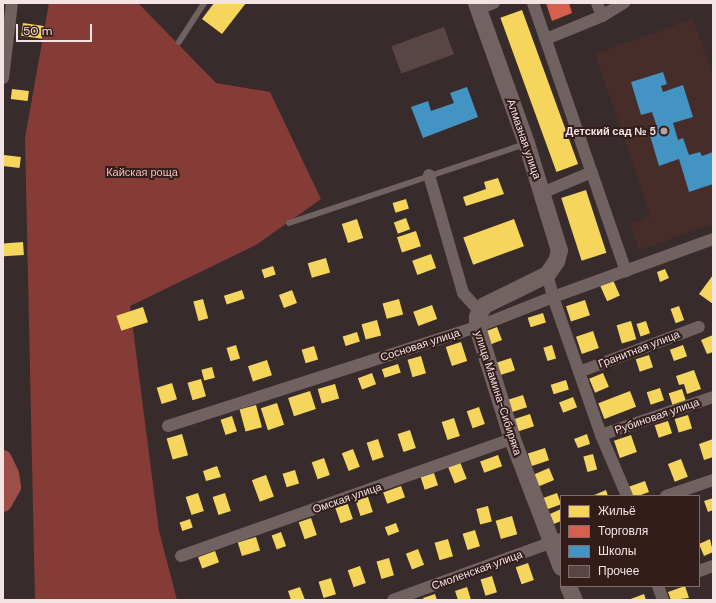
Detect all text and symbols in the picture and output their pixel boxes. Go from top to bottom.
scale bar [18,16,94,42]
text: 50 m [23,23,52,39]
street label: Алмазная улица [504,97,544,181]
place label: Детский сад № 5 [565,124,656,138]
marker: Детский сад № 5 [659,126,669,136]
park label: Кайская роща [106,165,178,179]
street label: Сосновая улица [379,326,461,364]
street label: Гранитная улица [596,327,682,371]
street label: улица Мамина-Сибиряка [472,329,524,457]
street label: Рубиновая улица [613,395,701,437]
street label: Омская улица [311,480,383,516]
legend [560,495,700,587]
text: Жильё [598,503,636,519]
text: Торговля [598,523,648,539]
text: Школы [598,543,636,559]
street label: Смоленская улица [430,547,524,593]
text: Прочее [598,563,639,579]

